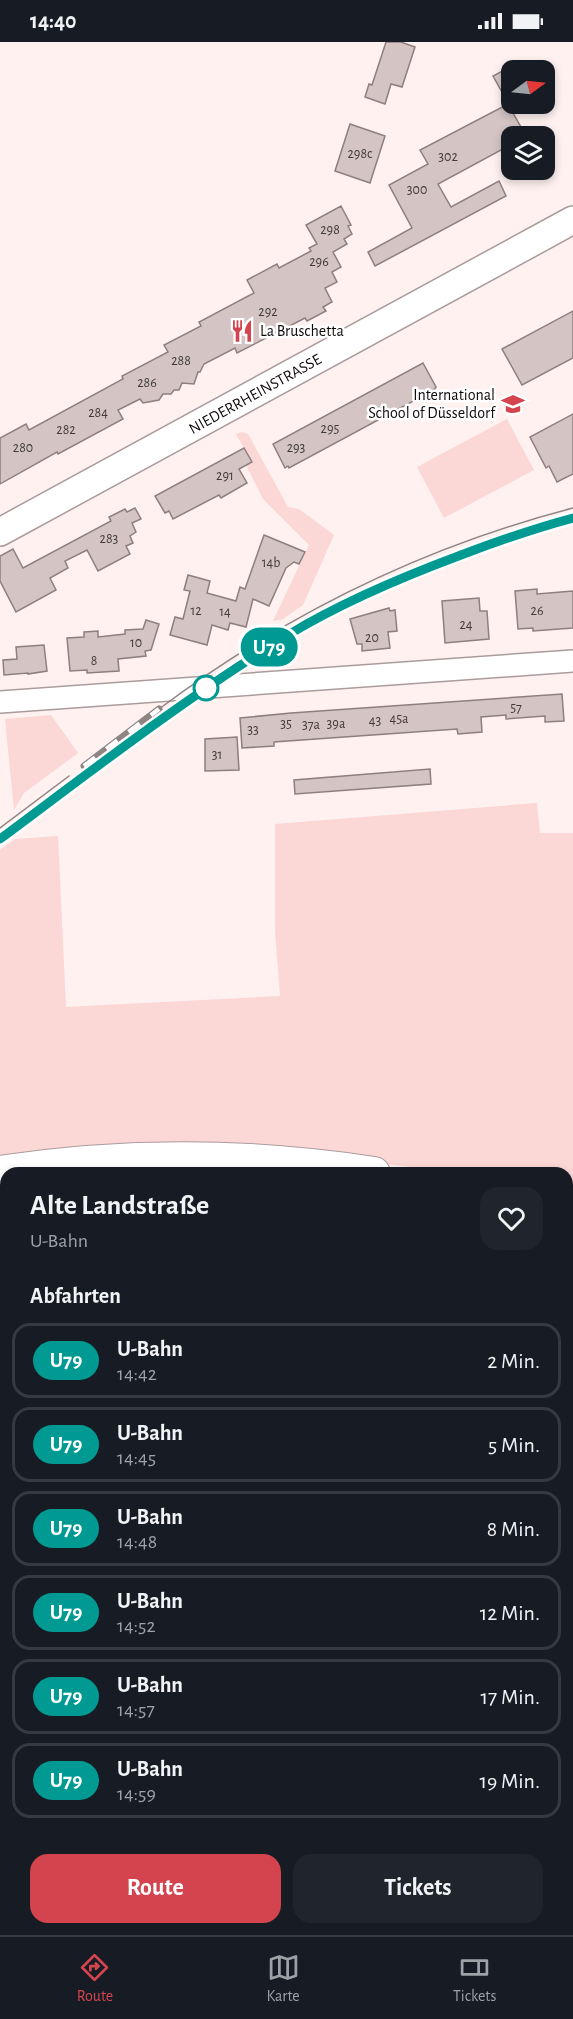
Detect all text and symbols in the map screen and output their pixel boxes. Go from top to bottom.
text: 14:40 [30,10,77,32]
north arrow [501,60,555,114]
map controls [501,60,555,180]
button: layers [501,126,555,180]
house number: 298c [348,147,373,161]
house number: 302 [438,150,458,164]
house number: 300 [407,183,427,197]
house number: 298 [320,223,340,237]
house number: 296 [309,255,329,269]
house number: 292 [258,305,278,319]
restaurant icon: La Bruschetta [229,318,255,344]
place label: La Bruschetta [260,323,344,339]
street label: NIEDERRHEINSTRASSE [186,351,324,437]
house number: 288 [171,354,191,368]
house number: 286 [137,376,157,390]
place label: International School of Düsseldorf [368,387,496,421]
school or university icon: International School of Düsseldorf [500,391,526,417]
house number: 284 [88,406,108,420]
house number: 295 [321,422,340,436]
house number: 282 [56,423,76,437]
house number: 280 [13,441,33,455]
house number: 293 [287,441,306,455]
house number: 291 [216,469,234,483]
house number: 283 [100,532,119,546]
house number: 14b [262,556,280,570]
house number: 12 [190,604,202,618]
house number: 26 [531,604,543,618]
house number: 14 [219,605,231,619]
house number: 24 [459,618,473,632]
line badge: U79 [234,628,304,666]
house number: 20 [365,631,379,645]
house number: 10 [130,636,142,650]
text: U79 [253,637,285,658]
house number: 8 [91,654,97,668]
unlabelled marker [193,675,219,701]
house number: 57 [510,701,522,715]
house number: 45a [389,712,409,726]
house number: 43 [369,714,381,728]
house number: 35 [280,717,292,731]
house number: 39a [327,717,346,731]
house number: 37a [302,718,321,732]
house number: 33 [247,723,259,737]
house number: 31 [212,748,222,762]
button: heart [480,1187,543,1250]
text: Alte Landstraße [30,1192,209,1220]
text: U-Bahn [30,1231,88,1251]
text: Abfahrten [30,1285,121,1307]
text: U-Bahn [117,1338,183,1360]
text: U79 [50,1350,82,1371]
text: 2 Min. [487,1350,540,1372]
text: 14:42 [117,1364,157,1384]
text: U-Bahn [117,1422,183,1444]
text: U79 [50,1434,82,1455]
text: 5 Min. [488,1434,540,1456]
text: 14:45 [117,1448,156,1468]
text: U-Bahn [117,1506,183,1528]
text: U79 [50,1518,82,1539]
text: 8 Min. [487,1518,540,1540]
text: 14:48 [117,1532,157,1552]
text: U-Bahn [117,1590,183,1612]
text: U79 [50,1602,82,1623]
text: 12 Min. [480,1602,540,1624]
text: 14:52 [117,1616,156,1636]
text: U-Bahn [117,1674,183,1696]
text: U79 [50,1686,82,1707]
text: 17 Min. [481,1686,540,1708]
text: 14:57 [117,1700,155,1720]
text: U-Bahn [117,1758,183,1780]
text: U79 [50,1770,82,1791]
text: 19 Min. [479,1770,540,1792]
text: 14:59 [117,1784,156,1804]
button: Route [30,1854,281,1923]
button: Tickets [293,1854,543,1923]
tab: Route [77,1951,113,2006]
tab: Karte [267,1951,300,2006]
tab: Tickets [453,1951,496,2006]

